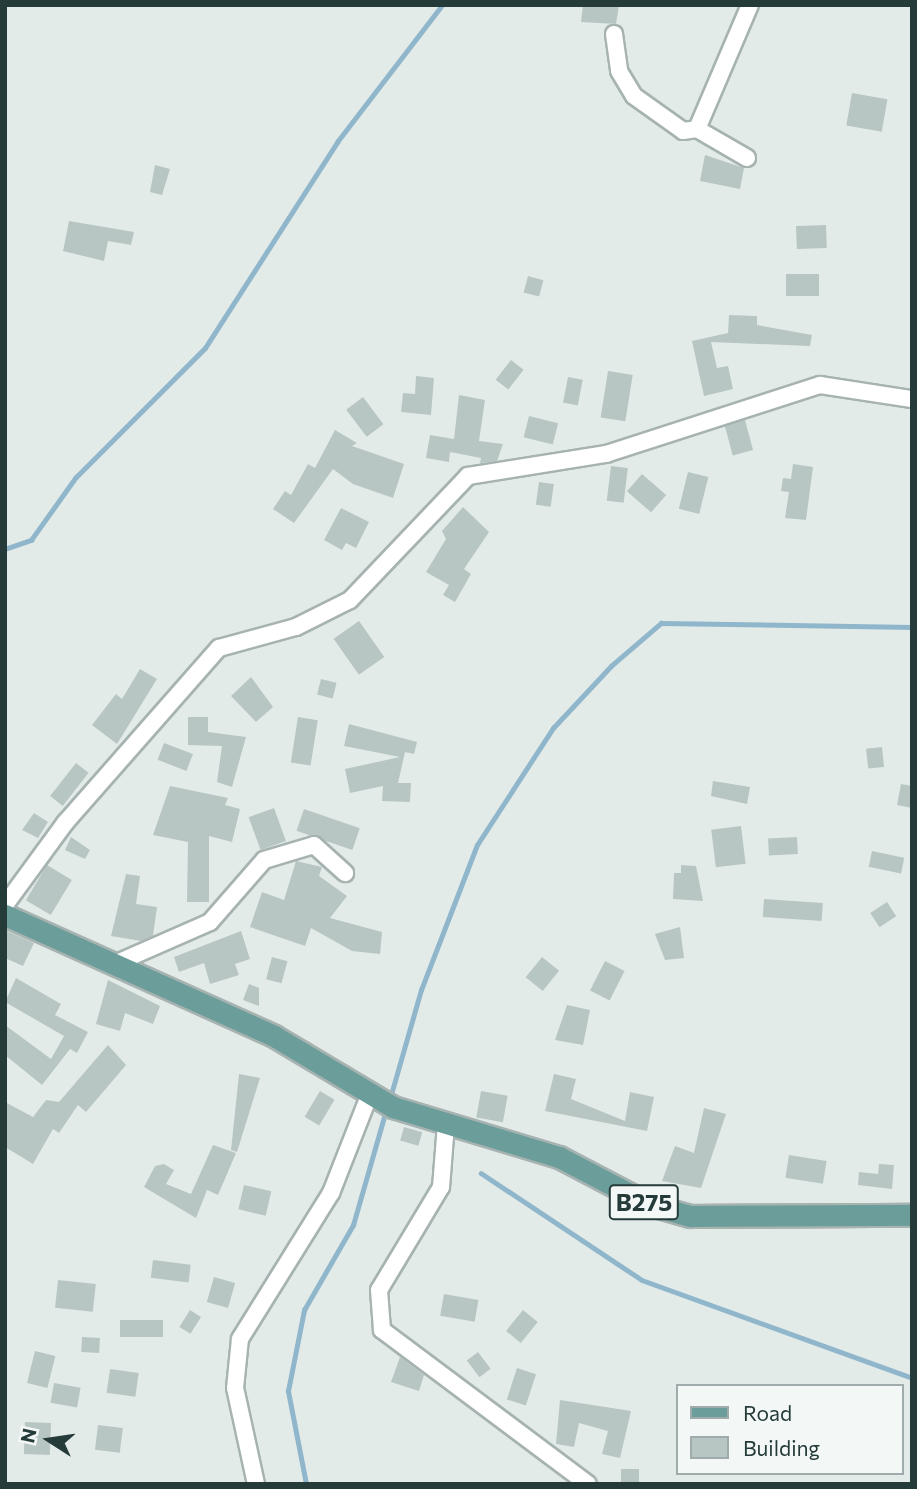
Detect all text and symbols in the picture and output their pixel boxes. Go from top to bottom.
road number: B275 [607,1182,681,1222]
legend [676,1384,903,1475]
text: Road [743,1400,792,1425]
north arrow [14,1405,84,1475]
text: N [15,1426,41,1445]
text: Building [743,1435,820,1460]

